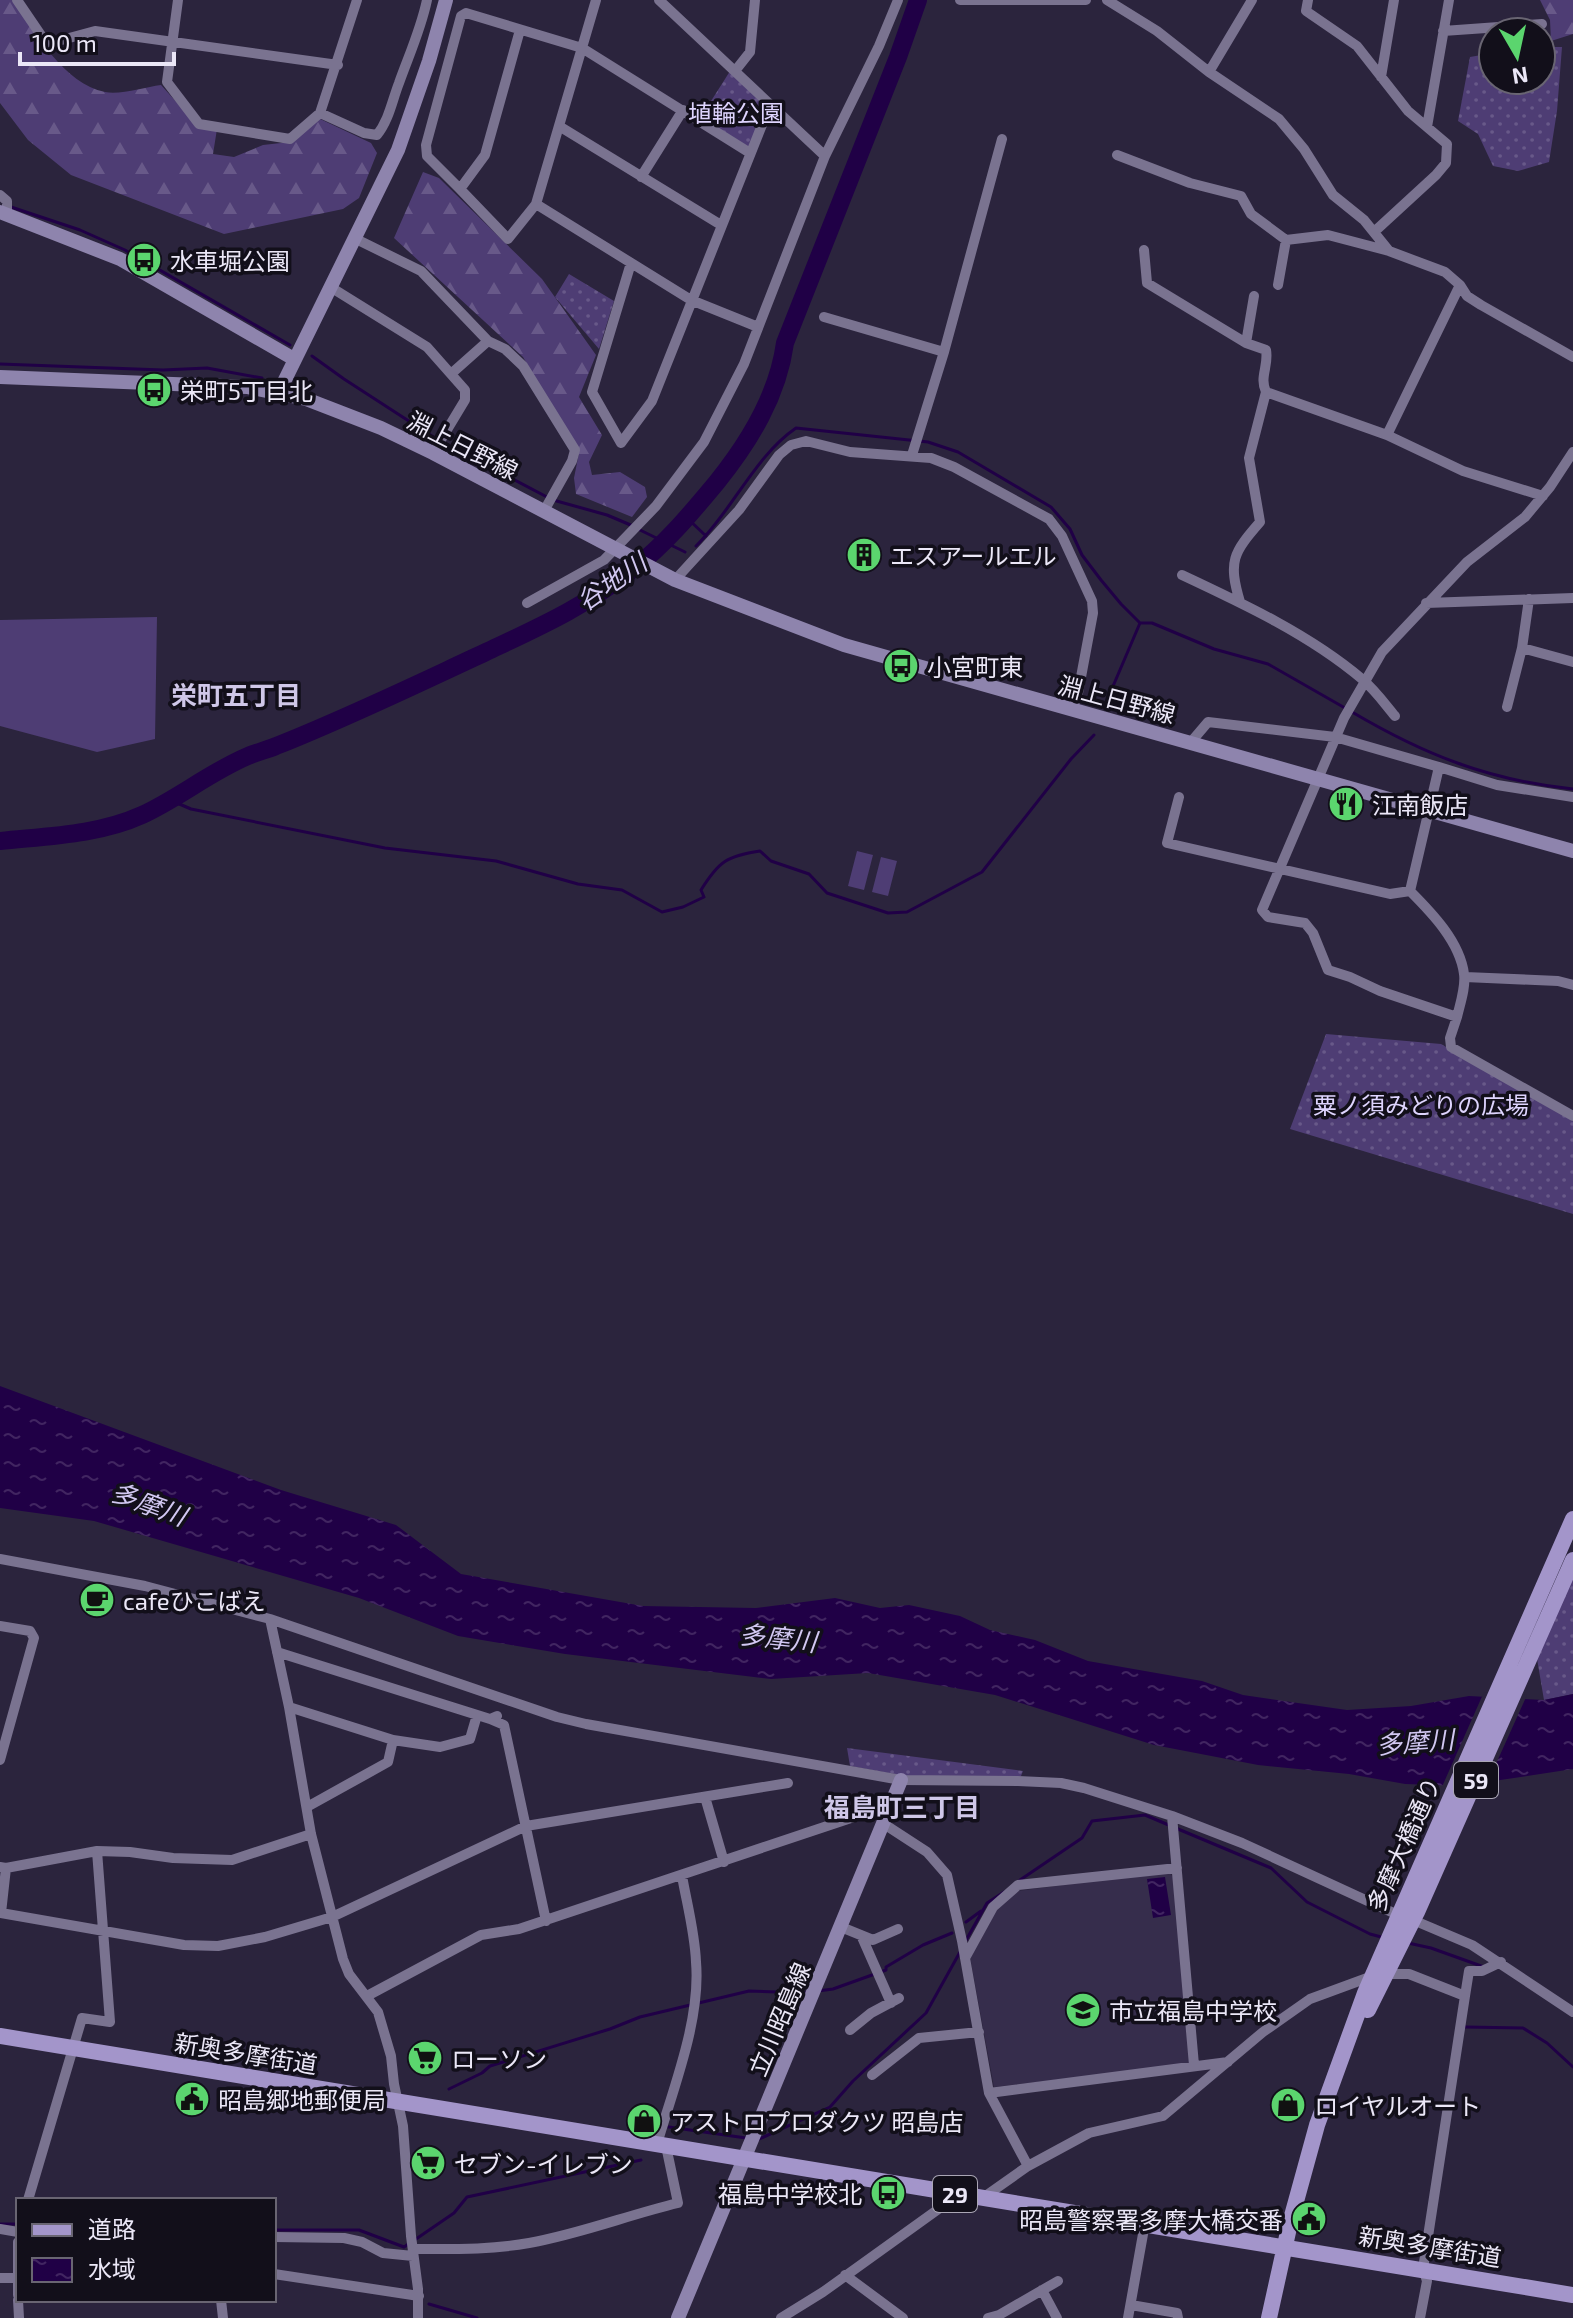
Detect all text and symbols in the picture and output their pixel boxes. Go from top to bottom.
scale bar [20,16,174,66]
north arrow [1477,16,1557,96]
text: 100 m [32,28,97,57]
text: N [1510,63,1530,91]
park label: 埴輪公園 [688,98,784,127]
bus stop icon: 水車堀公園 [125,241,163,279]
place label: 水車堀公園 [170,246,290,275]
bus stop icon: 栄町5丁目北 [135,371,173,409]
place label: 栄町5丁目北 [180,376,313,405]
street label: 淵上日野線 [403,405,523,485]
building icon: エスアールエル [845,536,883,574]
place label: エスアールエル [890,541,1057,570]
water label: 谷地川 [570,544,654,616]
bus stop icon: 小宮町東 [882,647,920,685]
place label: 小宮町東 [927,652,1023,681]
street label: 淵上日野線 [1055,669,1179,729]
district label: 栄町五丁目 [171,679,301,710]
restaurant icon: 江南飯店 [1327,785,1365,823]
place label: 江南飯店 [1372,790,1468,819]
park label: 粟ノ須みどりの広場 [1313,1090,1529,1119]
water label: 多摩川 [107,1475,194,1532]
cafe icon: cafeひこばえ [78,1581,116,1619]
place label: cafeひこばえ [123,1586,266,1615]
water label: 多摩川 [738,1618,821,1657]
water label: 多摩川 [1375,1723,1458,1759]
road number: 59 [1454,1762,1498,1798]
street label: 多摩大橋通り [1360,1772,1446,1916]
district label: 福島町三丁目 [824,1791,980,1822]
street label: 立川昭島線 [742,1958,816,2080]
school or university icon: 市立福島中学校 [1064,1991,1102,2029]
place label: 市立福島中学校 [1109,1996,1277,2025]
street label: 新奥多摩街道 [173,2027,319,2079]
supermarket icon: ローソン [406,2039,444,2077]
place label: ローソン [451,2044,547,2073]
public building icon: 昭島郷地郵便局 [173,2080,211,2118]
place label: 昭島郷地郵便局 [218,2085,386,2114]
shop icon: ロイヤルオート [1269,2086,1307,2124]
place label: ロイヤルオート [1314,2091,1481,2120]
shop icon: アストロプロダクツ 昭島店 [625,2102,663,2140]
place label: アストロプロダクツ 昭島店 [670,2107,963,2136]
supermarket icon: セブン-イレブン [409,2144,447,2182]
place label: セブン-イレブン [454,2149,633,2178]
bus stop icon: 福島中学校北 [869,2174,907,2212]
road number: 29 [933,2176,977,2212]
place label: 福島中学校北 [718,2179,862,2208]
legend [16,2198,276,2302]
public building icon: 昭島警察署多摩大橋交番 [1290,2200,1328,2238]
place label: 昭島警察署多摩大橋交番 [1019,2205,1283,2234]
text: 道路 [88,2214,136,2243]
street label: 新奥多摩街道 [1357,2220,1503,2272]
text: 水域 [88,2254,136,2283]

